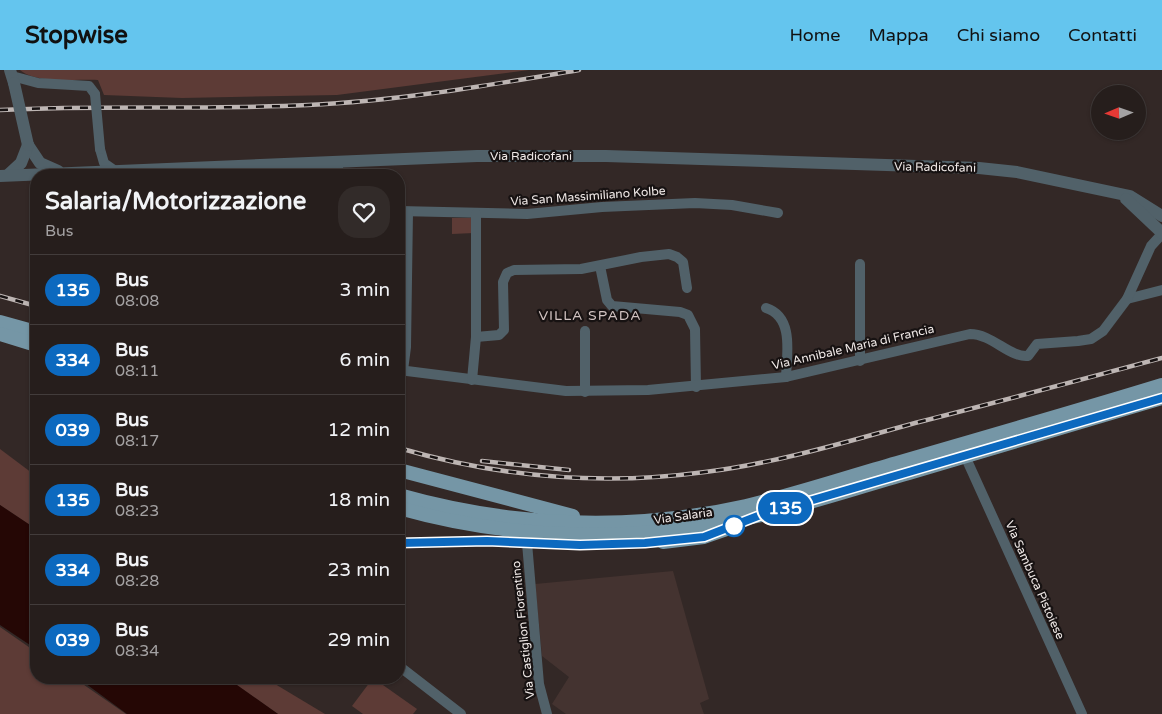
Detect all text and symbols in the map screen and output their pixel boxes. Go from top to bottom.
text: Stopwise [25,21,128,50]
text: Home [789,24,840,46]
text: Mappa [868,24,929,46]
text: Chi siamo [957,24,1040,46]
text: Contatti [1068,24,1137,46]
north arrow [1091,85,1146,140]
map controls [1091,85,1146,140]
street label: Via Radicofani [490,149,572,163]
street label: Via Radicofani [894,159,976,175]
street label: Via San Massimiliano Kolbe [510,184,666,208]
button: heart [338,186,390,238]
text: Salaria/Motorizzazione [45,187,306,216]
text: Bus [45,221,73,241]
text: Bus [115,269,149,291]
text: 135 [56,279,89,301]
text: 3 min [339,279,390,301]
text: 08:08 [115,291,159,311]
district label: VILLA SPADA [538,307,642,324]
street label: Via Annibale Maria di Francia [771,322,935,372]
text: Bus [115,339,149,361]
text: 334 [56,349,89,371]
text: 6 min [339,349,390,371]
text: 08:11 [115,361,159,381]
text: Bus [115,409,149,431]
text: 039 [56,419,89,441]
text: 12 min [327,419,390,441]
text: 08:17 [115,431,159,451]
text: Bus [115,479,149,501]
text: 135 [56,489,89,511]
text: 18 min [327,489,390,511]
line badge: 135 [756,492,814,524]
text: 135 [768,497,802,519]
text: 08:23 [115,501,159,521]
street label: Via Salaria [653,505,713,527]
unlabelled marker [723,515,745,537]
street label: Via Sambuca Pistoiese [1003,519,1068,642]
text: Bus [115,549,149,571]
text: 334 [56,559,89,581]
text: 23 min [327,559,390,581]
street label: Via Castiglion Fiorentino [509,560,537,700]
text: 08:28 [115,571,159,591]
text: Bus [115,619,149,641]
text: 039 [56,629,89,651]
text: 29 min [327,629,390,651]
text: 08:34 [115,641,159,661]

